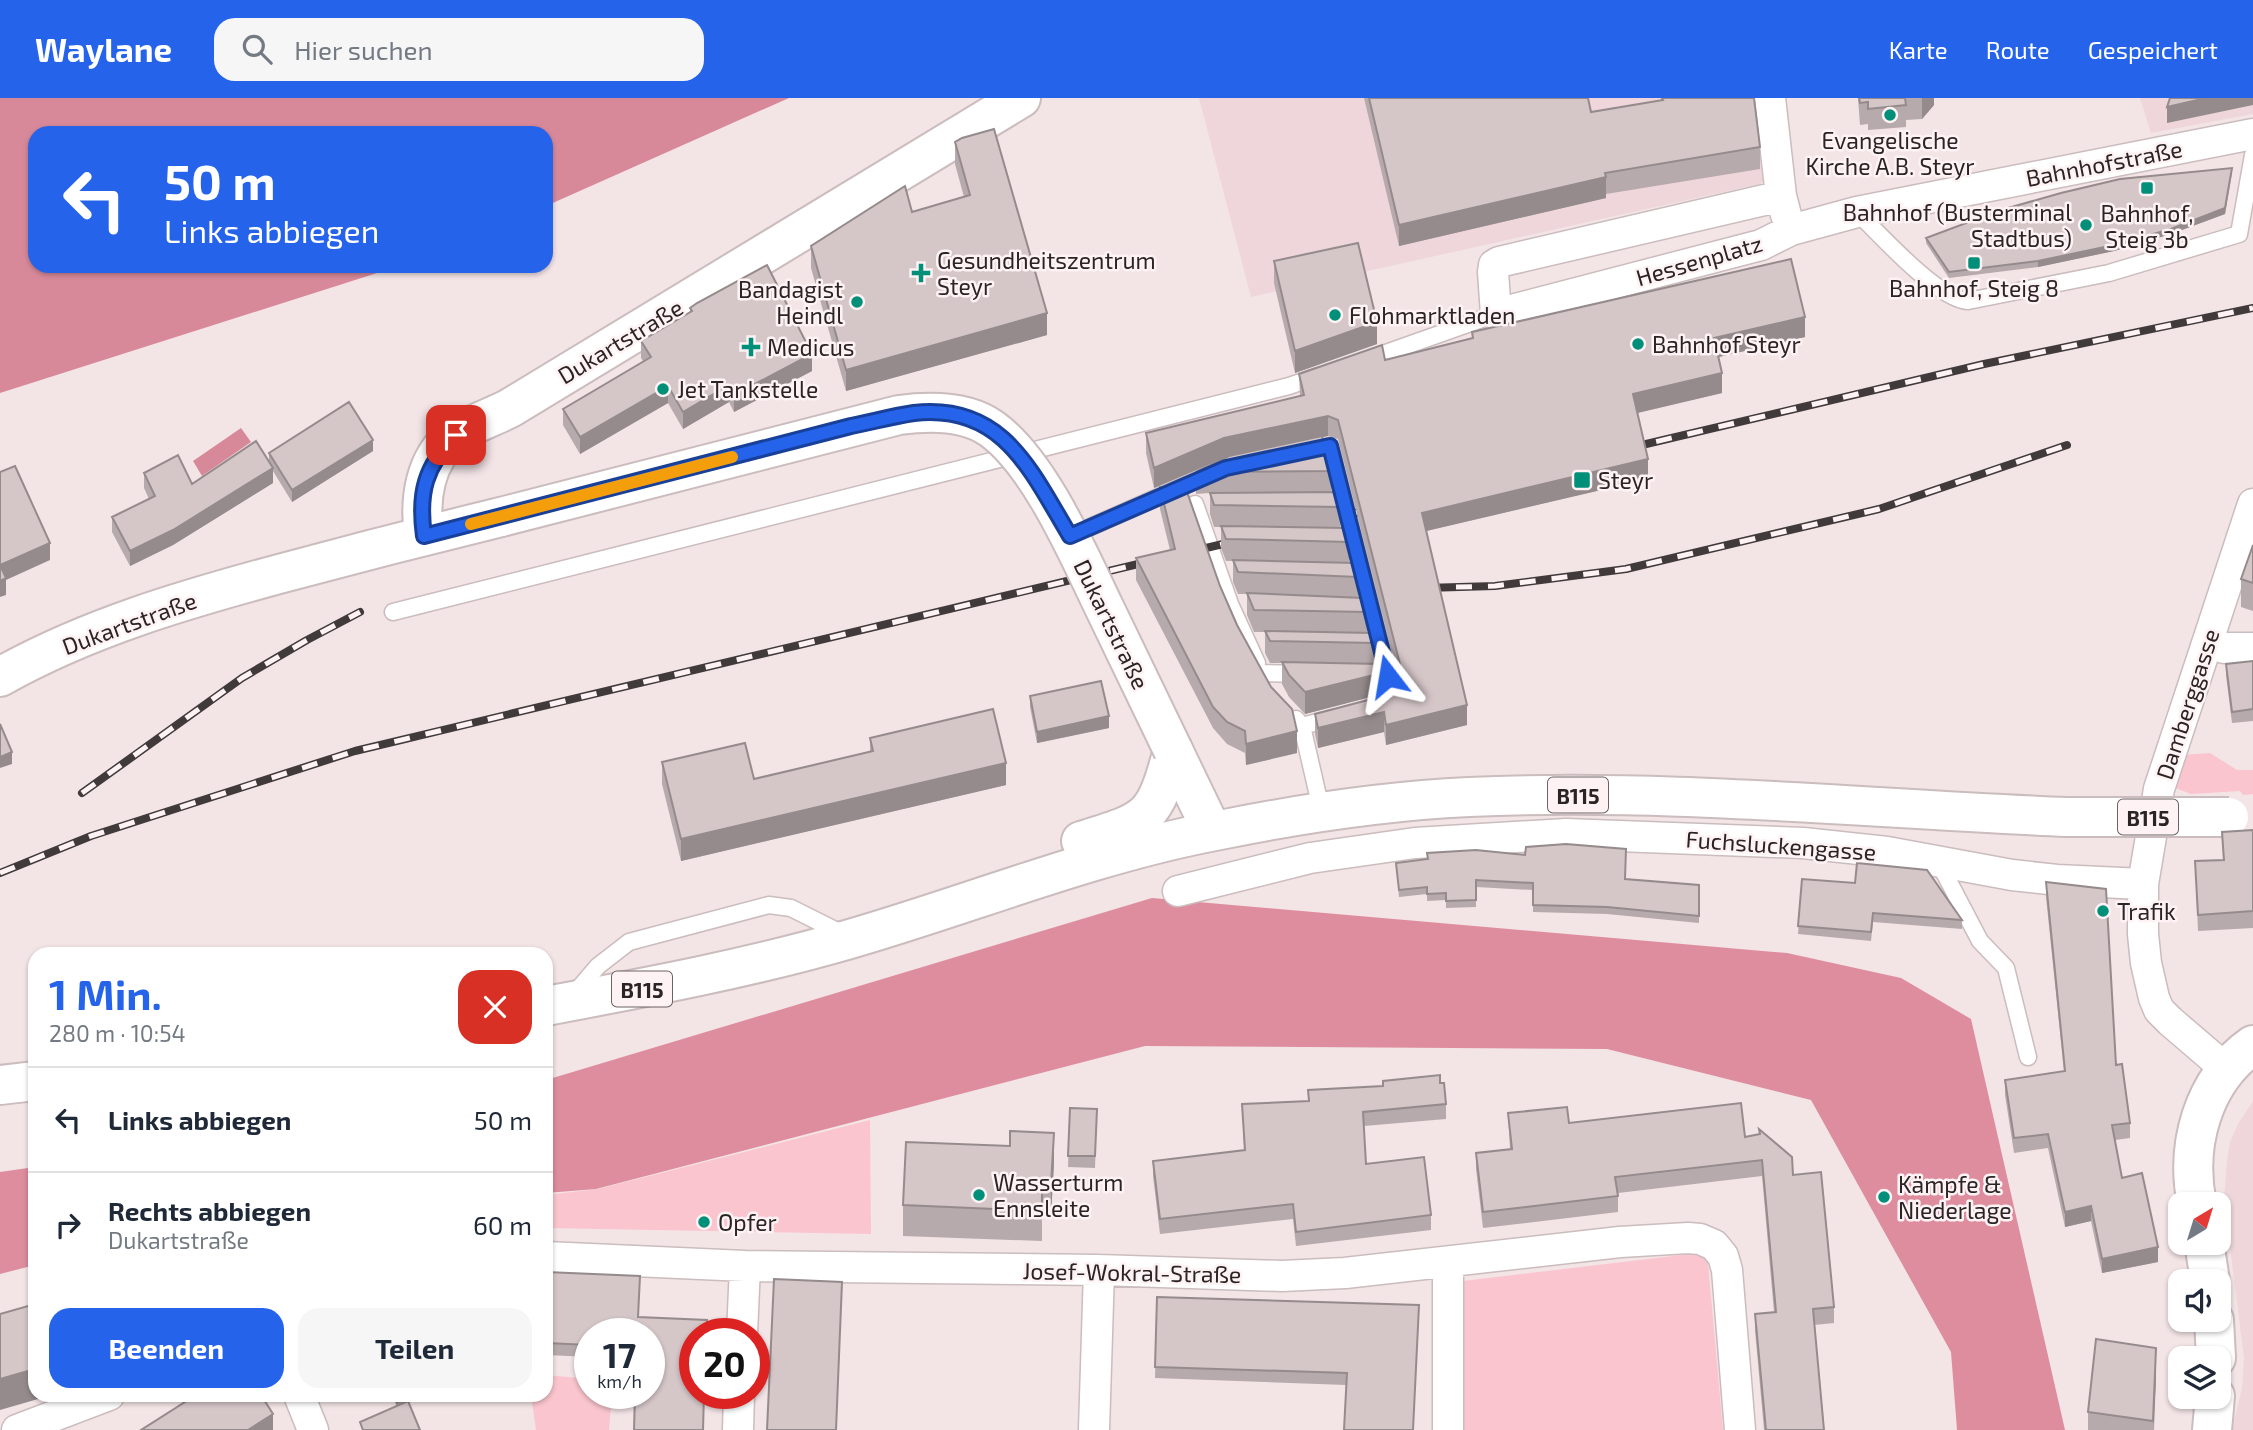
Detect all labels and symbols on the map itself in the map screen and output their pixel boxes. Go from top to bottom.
marker: Evangelische Kirche A.B. Steyr [1882,107,1898,123]
place label: Evangelische Kirche A.B. Steyr [1805,126,1975,180]
street label: Bahnhofstraße [2023,134,2185,192]
marker: Bahnhof, Steig 3b [2139,180,2155,196]
place label: Bahnhof (Busterminal Stadtbus) [1843,198,2072,252]
place label: Bahnhof, Steig 3b [2100,199,2194,253]
marker: Bahnhof (Busterminal Stadtbus) [2078,217,2094,233]
street label: Hessenplatz [1633,229,1765,291]
place label: Gesundheitszentrum Steyr [937,246,1156,300]
marker: Bahnhof, Steig 8 [1966,255,1982,271]
marker: Gesundheitszentrum Steyr [911,263,931,283]
place label: Bahnhof, Steig 8 [1889,274,2059,302]
place label: Bandagist Heindl [738,275,843,329]
street label: Dukartstraße [552,293,688,389]
marker: Bandagist Heindl [849,294,865,310]
place label: Flohmarktladen [1349,301,1515,329]
marker: Flohmarktladen [1327,307,1343,323]
place label: Bahnhof Steyr [1652,330,1801,358]
place label: Medicus [767,333,854,361]
marker: Bahnhof Steyr [1630,336,1646,352]
marker: Medicus [741,337,761,357]
place label: Jet Tankstelle [677,375,818,403]
marker: Jet Tankstelle [655,381,671,397]
pin [426,405,486,465]
place label: Steyr [1598,466,1653,494]
marker: Steyr [1572,470,1592,490]
street label: Dukartstraße [1069,555,1155,693]
street label: Dukartstraße [58,586,200,660]
street label: Damberggasse [2150,625,2224,783]
position arrow [1351,639,1425,713]
road number: B115 [1548,778,1608,812]
road number: B115 [2118,800,2178,834]
street label: Fuchsluckengasse [1685,824,1877,866]
place label: Trafik [2117,897,2176,925]
marker: Trafik [2095,903,2111,919]
road number: B115 [612,972,672,1006]
place label: Wasserturm Ennsleite [993,1168,1123,1222]
place label: Kämpfe & Niederlage [1898,1170,2012,1224]
marker: Wasserturm Ennsleite [971,1187,987,1203]
marker: Kämpfe & Niederlage [1876,1189,1892,1205]
north arrow [2168,1192,2231,1255]
place label: Opfer [718,1208,777,1236]
marker: Opfer [696,1214,712,1230]
street label: Josef-Wokral-Straße [1022,1256,1242,1288]
speed limit sign: 20 [679,1318,770,1409]

